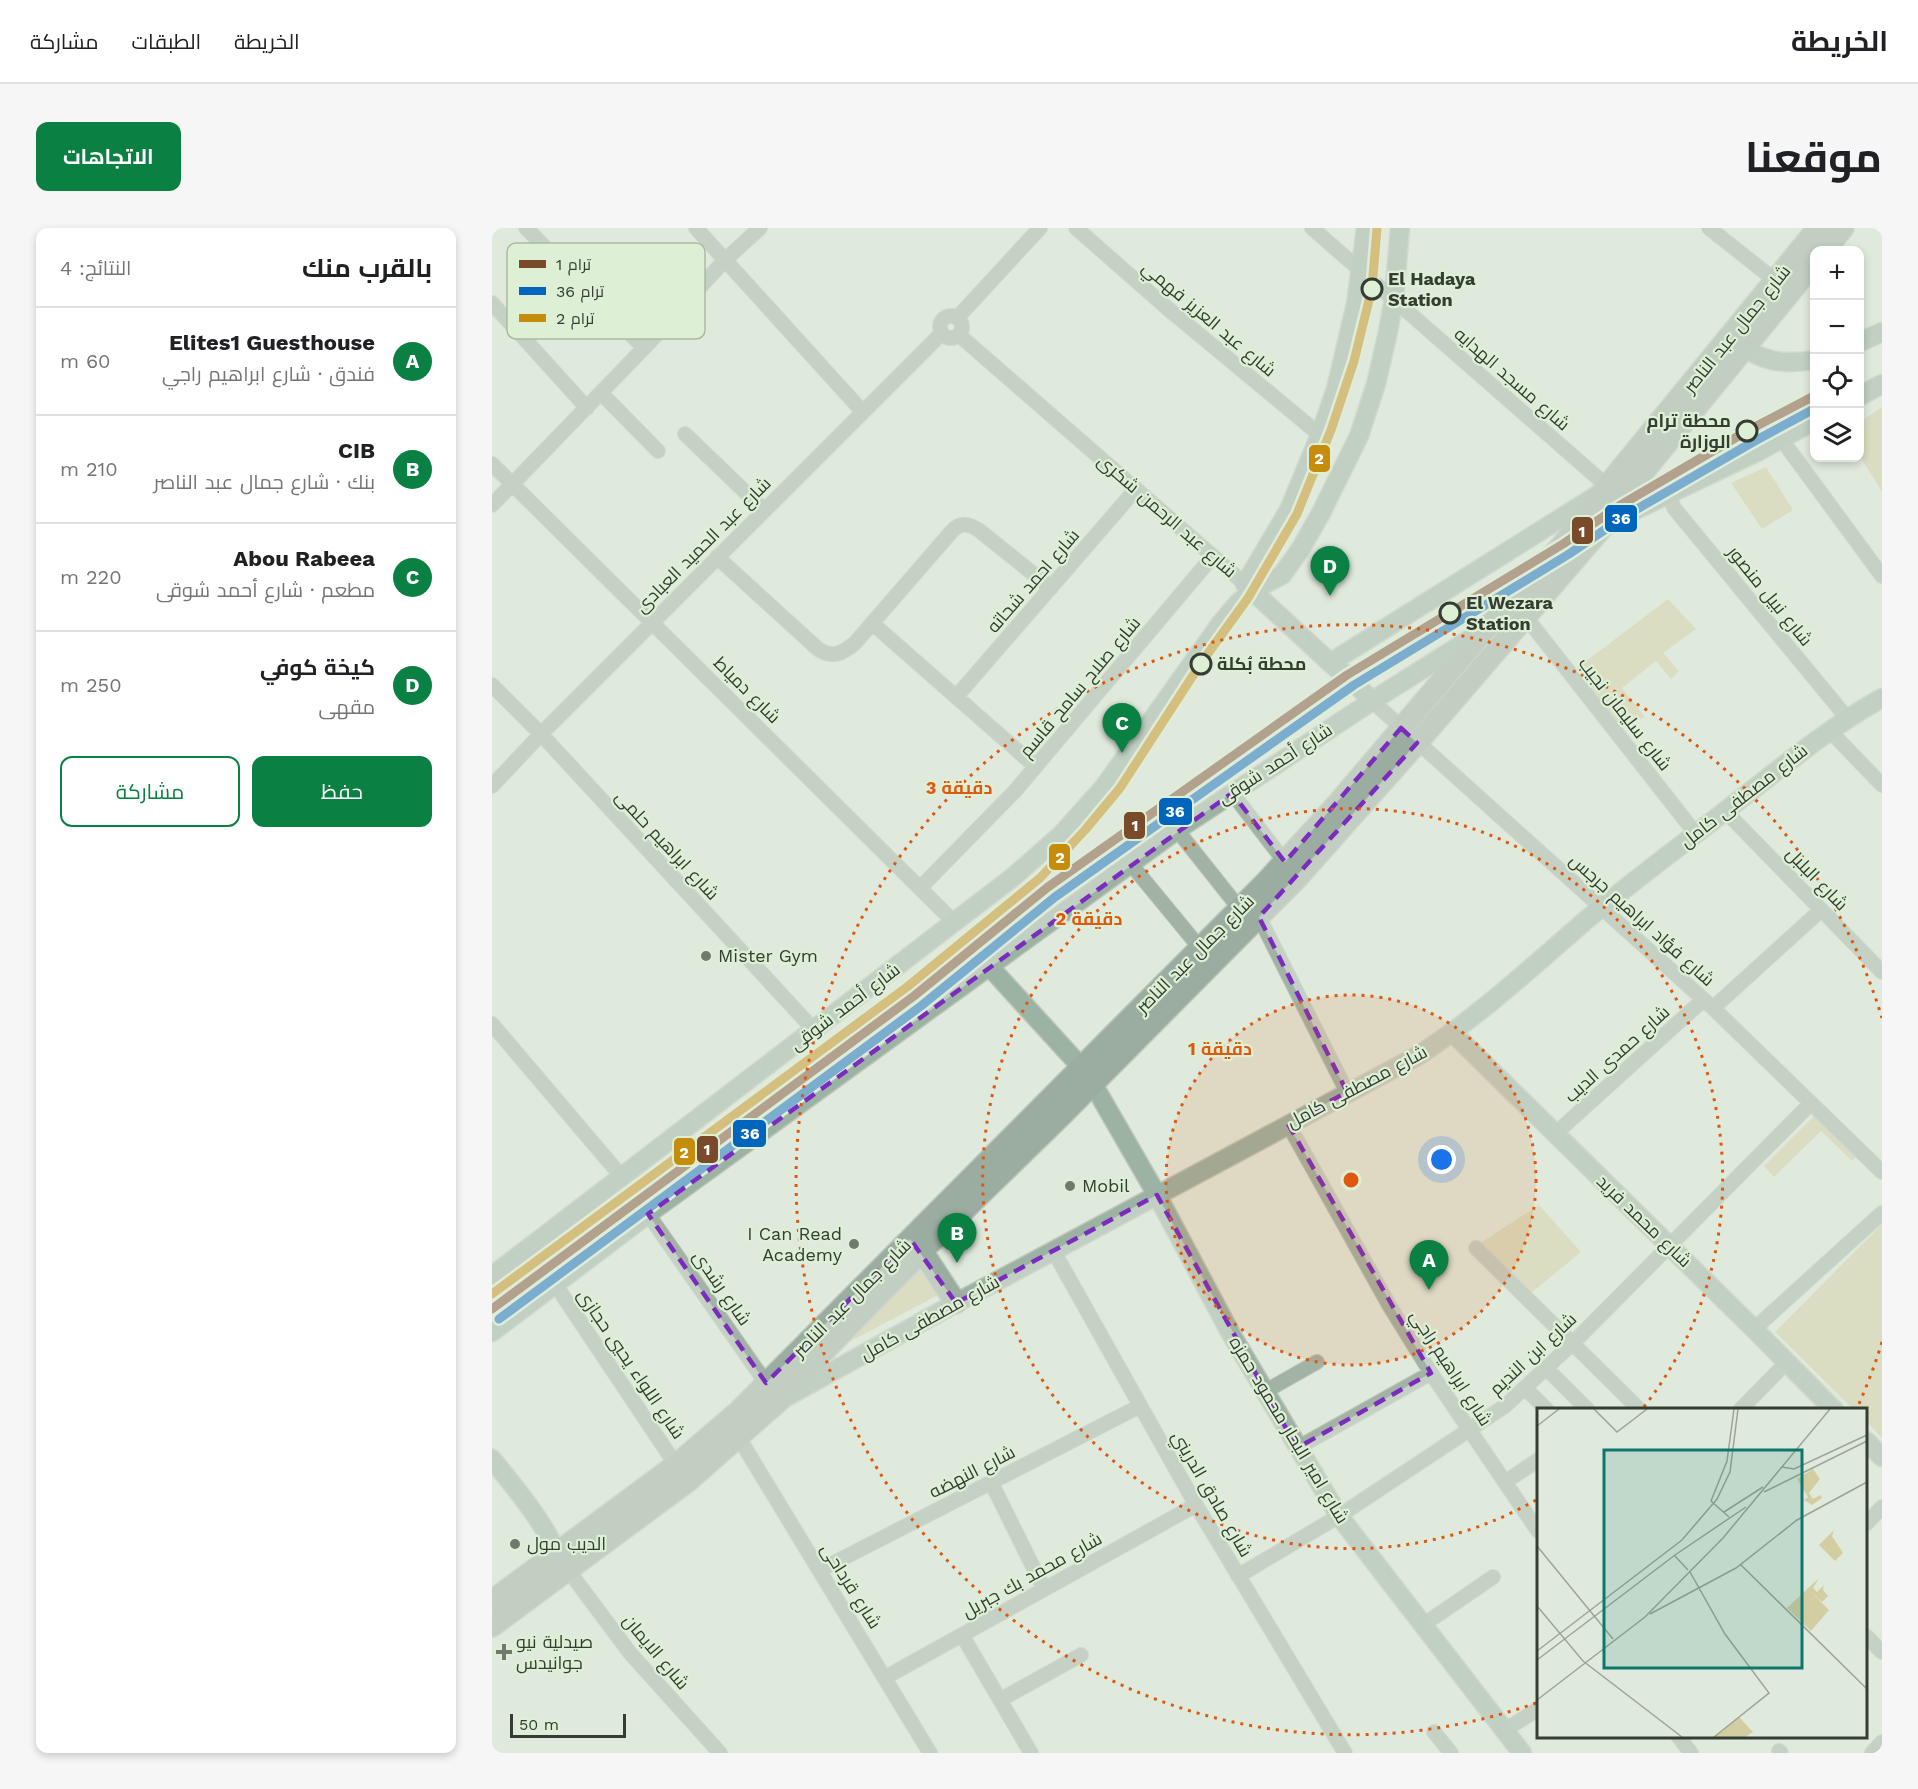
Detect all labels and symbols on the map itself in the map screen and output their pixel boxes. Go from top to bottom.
legend [507,243,705,339]
text: ترام 1 [556,255,592,276]
street label: شارع عبد العزيز فهمي [1136,257,1280,384]
street label: شارع جمال عبد الناصر [1678,261,1796,399]
place label: El Hadaya Station [1388,268,1476,310]
marker: El Hadaya Station [1361,278,1383,300]
text: ترام 36 [556,282,605,303]
text: ترام 2 [556,309,595,330]
street label: شارع مسجد الهدايه [1449,323,1574,436]
place label: محطة ترام الوزارة [1646,410,1731,453]
marker: محطة ترام الوزارة [1736,420,1758,442]
line badge: 2 [1308,444,1331,473]
text: 2 [1314,449,1324,468]
street label: شارع عبد الرحمن شكرى [1092,450,1241,583]
street label: شارع عبد الحميد العبادى [630,472,776,618]
line badge: 36 [1604,504,1638,533]
text: 36 [1611,509,1631,528]
line badge: 1 [1571,516,1594,545]
text: 1 [1579,522,1585,541]
street label: شارع احمد شحاته [982,525,1085,638]
street label: شارع نبيل منصور [1722,541,1817,651]
pin: D [1310,546,1350,596]
place label: El Wezara Station [1466,592,1554,634]
marker: El Wezara Station [1439,602,1461,624]
street label: شارع صلاح سامح قاسم [1015,612,1146,762]
street label: شارع دمياط [708,652,785,729]
marker: محطة بُكلة [1190,653,1212,675]
place label: محطة بُكلة [1217,653,1307,674]
street label: شارع سليمان نجيب [1573,653,1676,776]
pin: C [1102,704,1142,753]
street label: شارع أحمد شوقى [1214,719,1337,810]
street label: شارع مصطفى كامل [1676,739,1813,853]
text: 3 دقيقة [926,777,992,798]
street label: شارع ابراهيم حلمى [610,786,723,905]
line badge: 36 [1158,797,1193,826]
text: 36 [1165,802,1185,821]
line badge: 1 [1123,811,1146,840]
text: 1 [1132,816,1138,835]
line badge: 2 [1048,843,1071,871]
street label: شارع البلبل [1781,843,1853,916]
text: 2 [1055,848,1065,867]
street label: شارع فؤاد ابراهيم جرجس [1564,849,1719,992]
street label: شارع جمال عبد الناصر [1131,890,1259,1019]
text: 2 دقيقة [1056,908,1122,929]
place label: Mister Gym [718,945,818,966]
marker: Mister Gym [699,949,713,963]
street label: شارع أحمد شوقى [786,958,905,1056]
street label: شارع حمدى الديب [1560,1001,1675,1108]
text: 1 دقيقة [1188,1038,1252,1059]
street label: شارع مصطفى كامل [1283,1041,1431,1134]
line badge: 36 [732,1119,767,1148]
text: 36 [740,1124,760,1143]
line badge: 1 [696,1135,719,1164]
line badge: 2 [673,1137,696,1166]
text: 1 [704,1140,710,1159]
text: 2 [679,1143,689,1162]
your location [1427,1145,1456,1174]
centre of rings [1341,1170,1361,1190]
street label: شارع محمد فريد [1591,1170,1696,1273]
place label: Mobil [1082,1175,1130,1196]
marker: Mobil [1063,1179,1077,1193]
pin: B [938,1214,976,1263]
place label: I Can Read Academy [747,1223,843,1265]
street label: شارع جمال عبد الناصر [788,1234,916,1363]
marker: I Can Read Academy [847,1237,861,1251]
pin: A [1410,1240,1448,1290]
street label: شارع رشدى [687,1246,756,1330]
street label: شارع مصطفى كامل [857,1271,1004,1366]
street label: شارع اللواء يحيي حجازى [572,1285,689,1444]
street label: شارع ابراهيم راجي [1403,1306,1497,1432]
street label: شارع ابن النديم [1485,1308,1582,1401]
street label: شارع امير البحار محمود حمزه [1224,1333,1354,1528]
inset map [1537,1408,1867,1738]
street label: شارع صادق الدريني [1164,1427,1257,1562]
street label: شارع النهضه [925,1441,1019,1504]
street label: شارع محمد بك جبريل [958,1527,1106,1623]
place label: الديب مول [527,1533,606,1555]
marker: الديب مول [508,1537,522,1551]
street label: شارع قرداحى [815,1539,886,1633]
street label: شارع الايمان [617,1610,694,1695]
place label: صيدلية نيو جوانيدس [516,1631,593,1674]
marker: صيدلية نيو جوانيدس [497,1645,511,1659]
scale bar [510,1711,626,1738]

